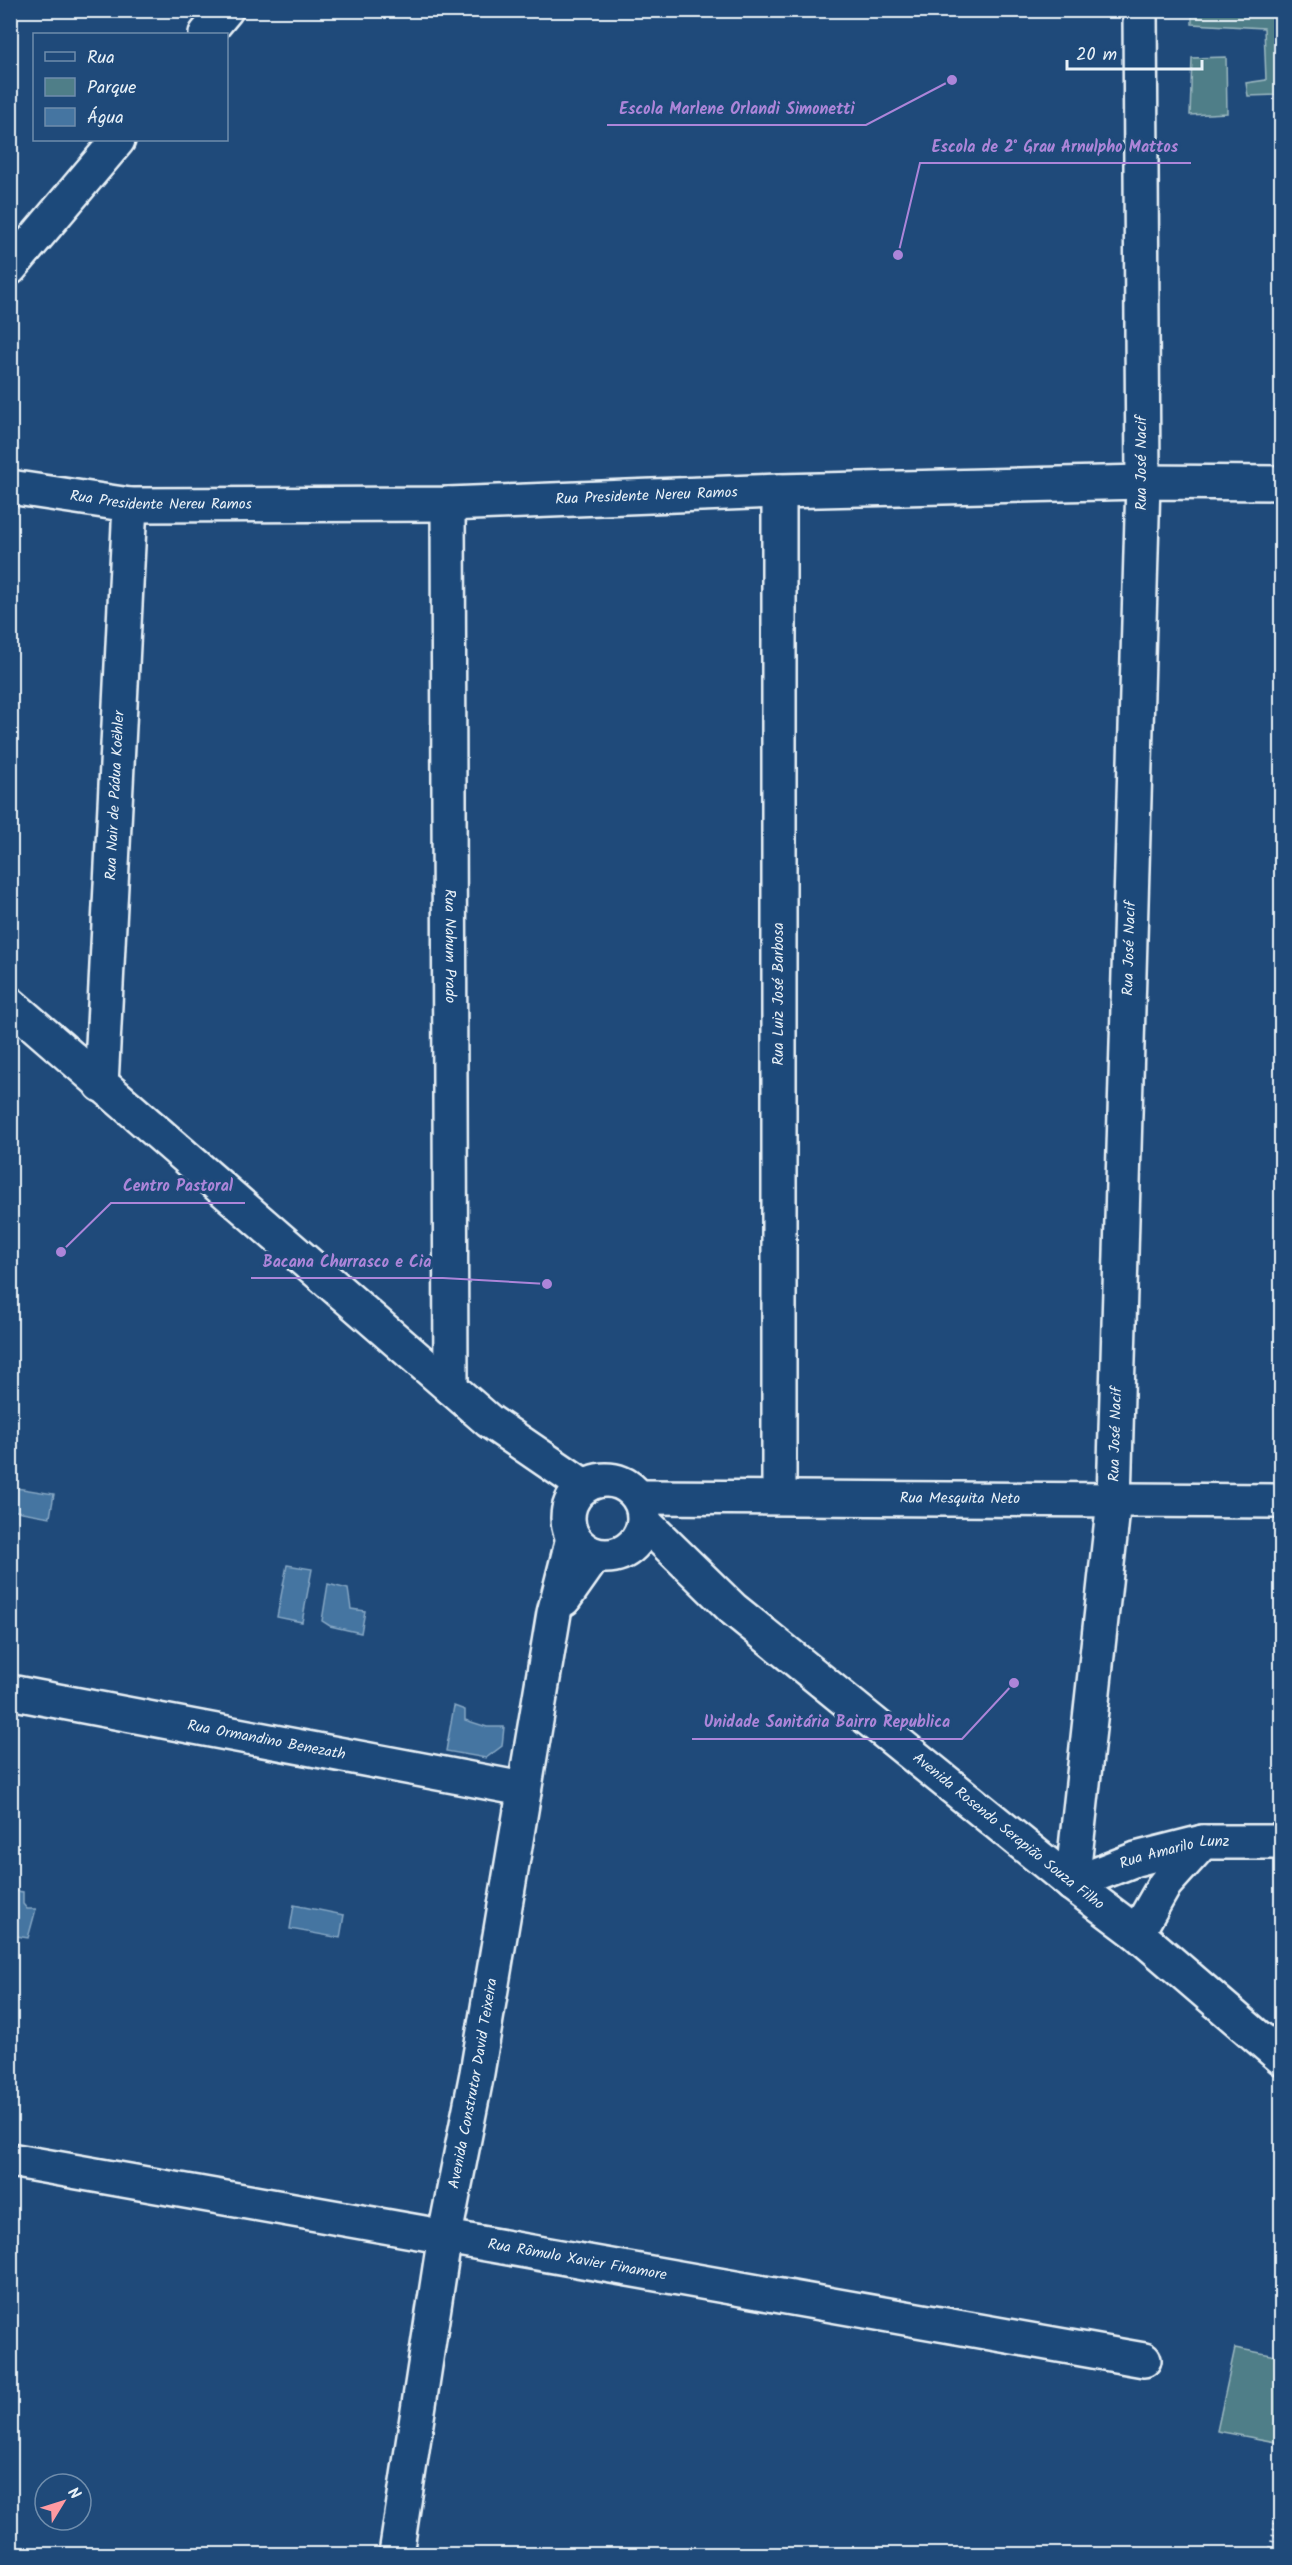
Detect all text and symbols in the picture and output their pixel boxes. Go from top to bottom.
legend [33,33,228,141]
scale bar [1067,33,1202,71]
text: 20 m [1076,41,1117,70]
text: Rua [87,44,115,73]
text: Parque [87,74,136,103]
callout: Escola Marlene Orlandi Simonetti [607,91,866,125]
text: Escola Marlene Orlandi Simonetti [619,97,856,122]
text: Água [87,104,124,133]
callout: Escola de 2˚ Grau Arnulpho Mattos [920,129,1191,163]
text: Escola de 2˚ Grau Arnulpho Mattos [932,135,1179,160]
street label: Rua José Nacif [1130,414,1154,510]
street label: Rua Presidente Nereu Ramos [555,481,739,512]
street label: Rua Presidente Nereu Ramos [68,484,253,517]
street label: Rua Nair de Pádua Koëhler [99,709,132,881]
street label: Rua Nahum Prado [437,889,462,1003]
street label: Rua José Nacif [1116,899,1143,996]
street label: Rua Luiz José Barbosa [767,922,791,1066]
callout: Centro Pastoral [111,1169,245,1203]
text: Centro Pastoral [123,1174,234,1199]
callout: Bacana Churrasco e Cia [251,1244,443,1278]
text: Bacana Churrasco e Cia [263,1250,431,1275]
street label: Rua José Nacif [1103,1385,1129,1482]
street label: Rua Mesquita Neto [900,1487,1020,1511]
callout: Unidade Sanitária Bairro Republica [692,1705,962,1739]
text: Unidade Sanitária Bairro Republica [704,1710,950,1735]
street label: Rua Ormandino Benezath [185,1714,348,1767]
street label: Avenida Rosendo Serapião Souza Filho [907,1747,1109,1916]
street label: Rua Amarilo Lunz [1116,1830,1230,1876]
street label: Avenida Construtor David Teixeira [442,1976,505,2191]
street label: Rua Rômulo Xavier Finamore [486,2232,669,2288]
north arrow [33,2472,93,2532]
text: N [61,2482,87,2505]

